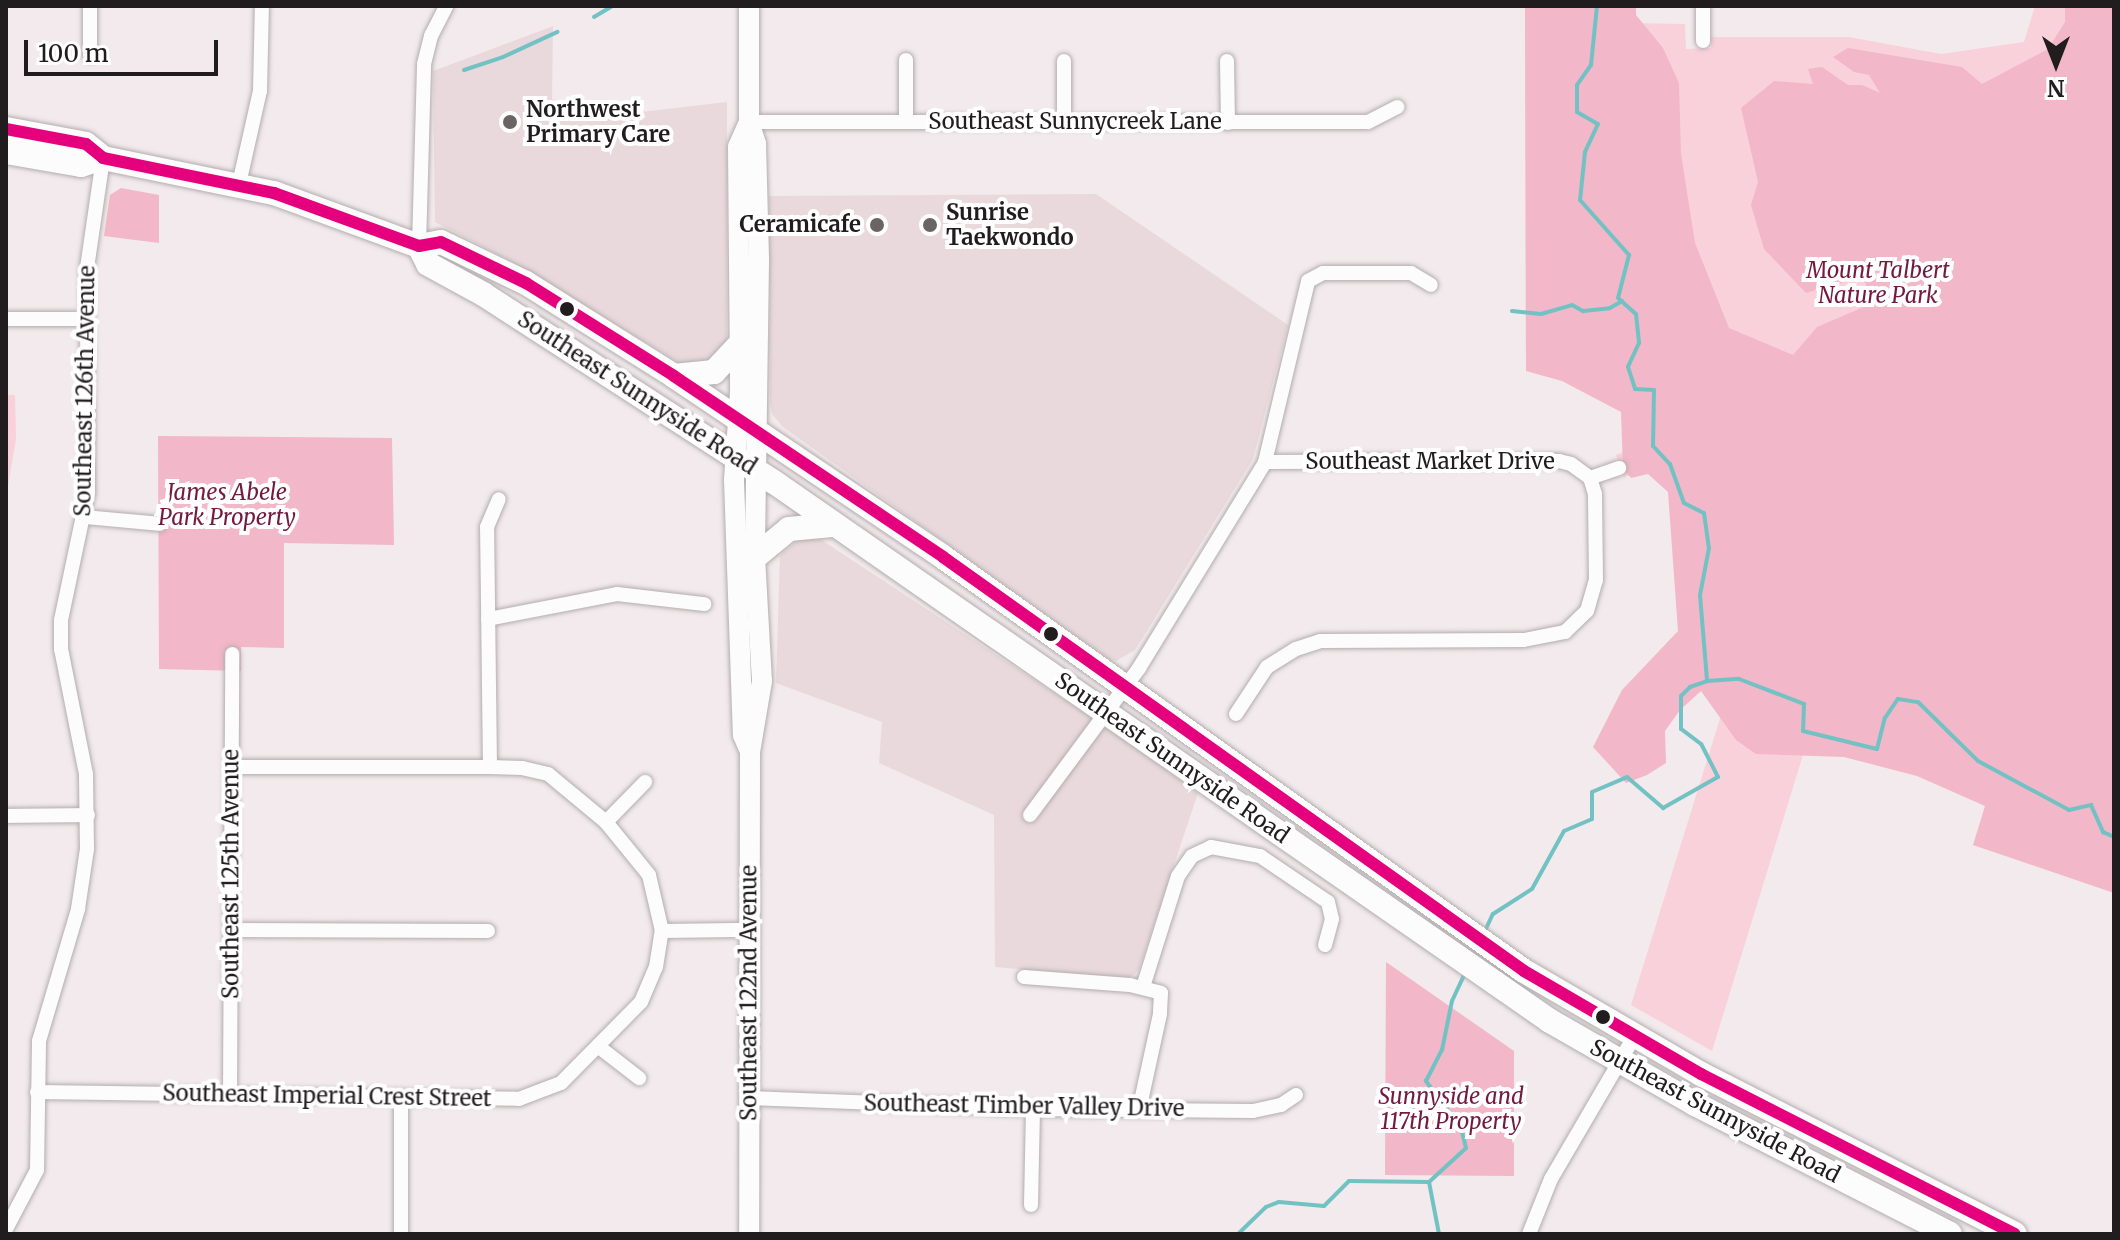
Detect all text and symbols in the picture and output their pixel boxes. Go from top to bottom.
scale bar [28,24,222,74]
north arrow [2016,24,2096,104]
text: 100 m [38,38,108,69]
text: N [2047,74,2065,102]
place label: Northwest Primary Care [526,96,670,148]
street label: Southeast Sunnycreek Lane [928,109,1222,135]
marker: Northwest Primary Care [501,113,519,131]
place label: Sunrise Taekwondo [946,199,1074,250]
place label: Ceramicafe [739,212,861,238]
marker: Ceramicafe [868,216,886,234]
marker: Sunrise Taekwondo [921,216,939,234]
park label: Mount Talbert Nature Park [1806,257,1950,308]
street label: Southeast 126th Avenue [70,265,100,517]
unlabelled marker [559,301,575,317]
street label: Southeast Sunnyside Road [513,306,761,480]
street label: Southeast Market Drive [1305,449,1555,475]
park label: James Abele Park Property [158,479,296,530]
unlabelled marker [1043,626,1059,642]
street label: Southeast Sunnyside Road [1050,667,1294,849]
street label: Southeast 125th Avenue [218,749,244,999]
street label: Southeast 122nd Avenue [736,865,762,1121]
unlabelled marker [1595,1009,1611,1025]
street label: Southeast Sunnyside Road [1585,1034,1845,1188]
street label: Southeast Imperial Crest Street [162,1080,492,1112]
park label: Sunnyside and 117th Property [1378,1083,1524,1134]
street label: Southeast Timber Valley Drive [863,1090,1185,1122]

